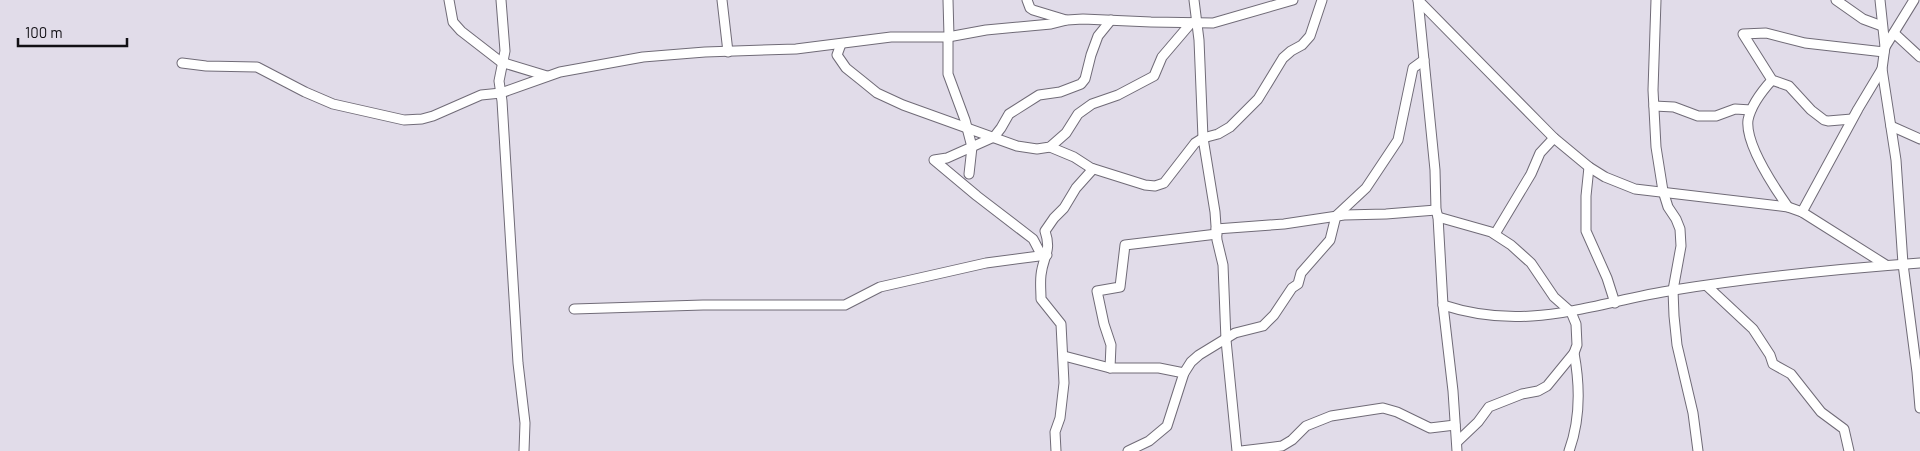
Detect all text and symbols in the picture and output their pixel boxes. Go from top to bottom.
scale bar [18,15,126,47]
text: 100 m [25,23,63,41]

